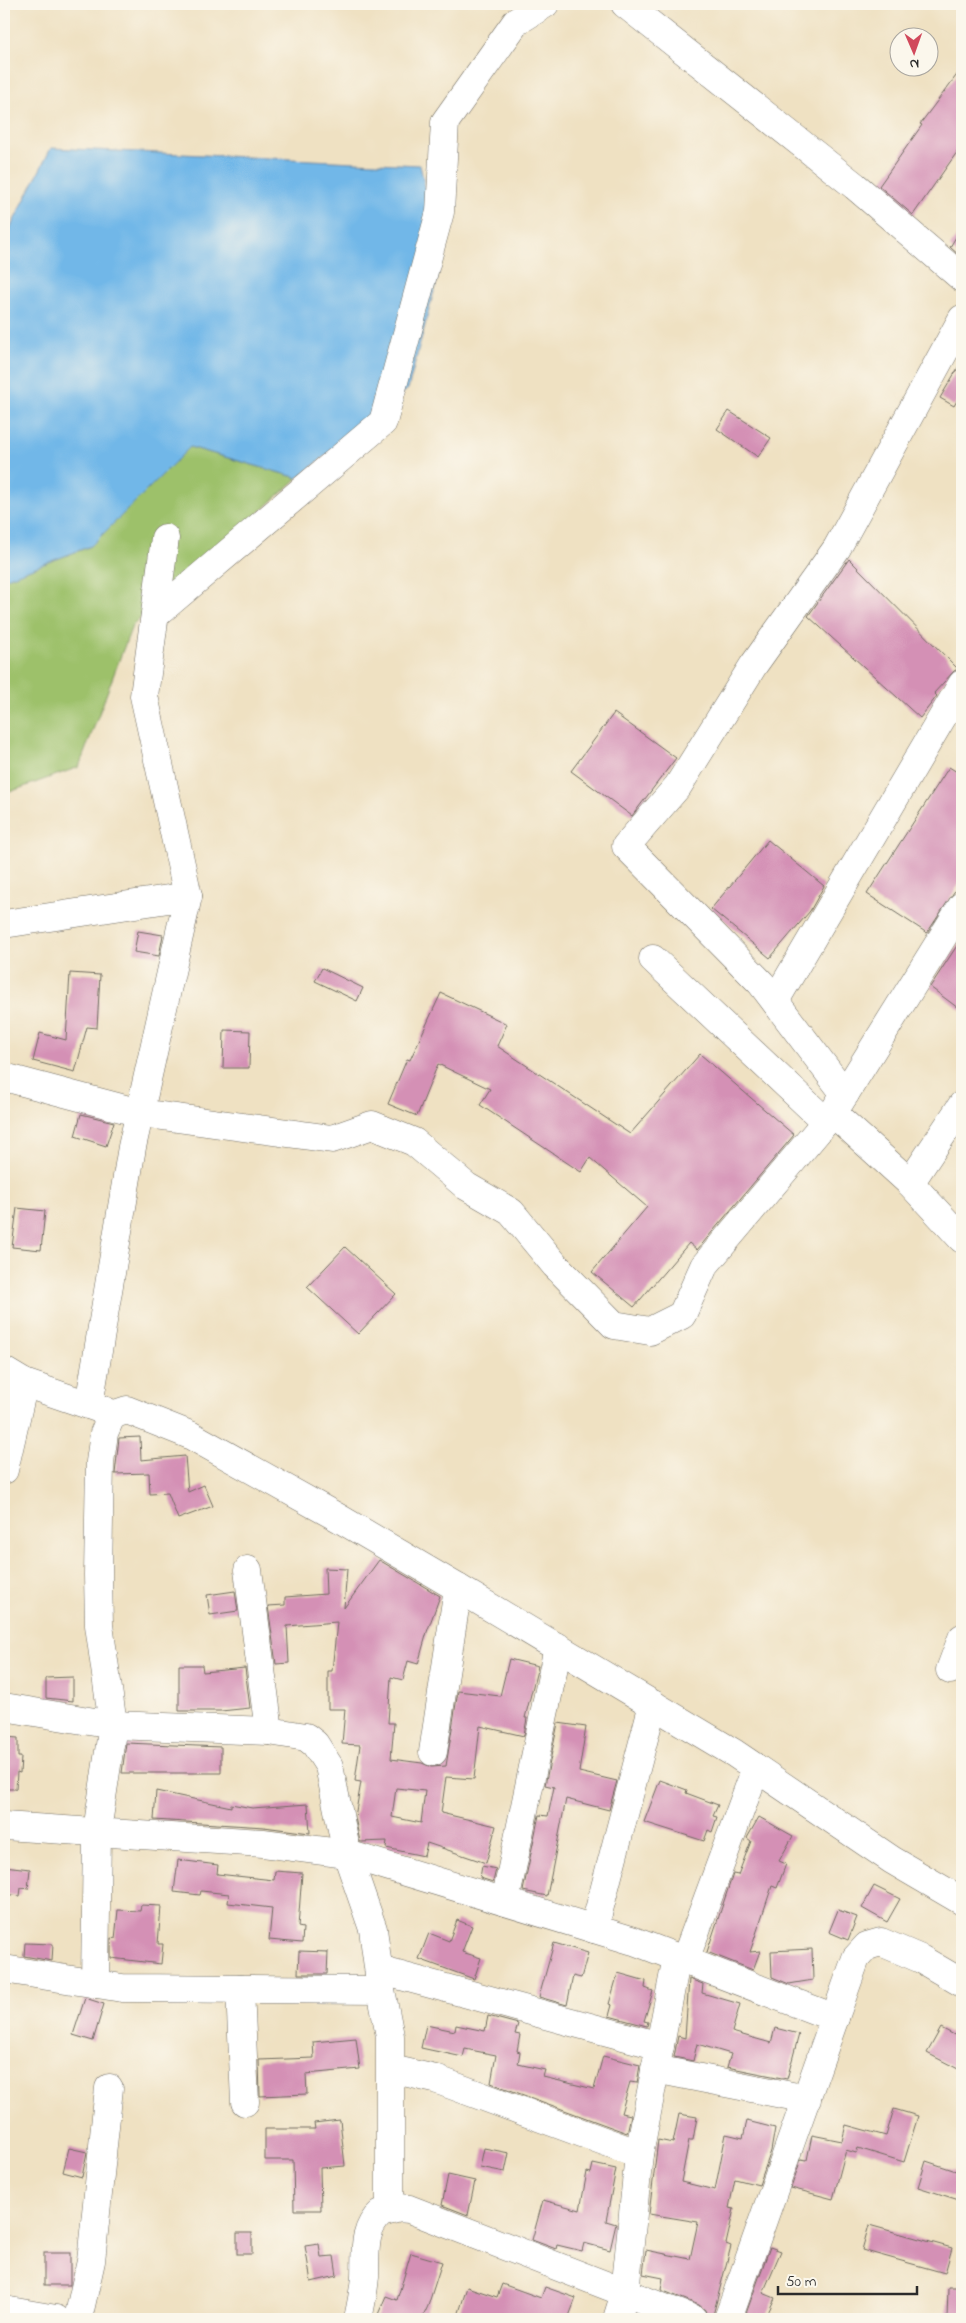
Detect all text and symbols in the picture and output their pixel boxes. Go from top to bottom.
north arrow [888,28,938,78]
text: N [909,53,919,74]
scale bar [778,2263,917,2295]
text: 50 m [786,2271,817,2293]

